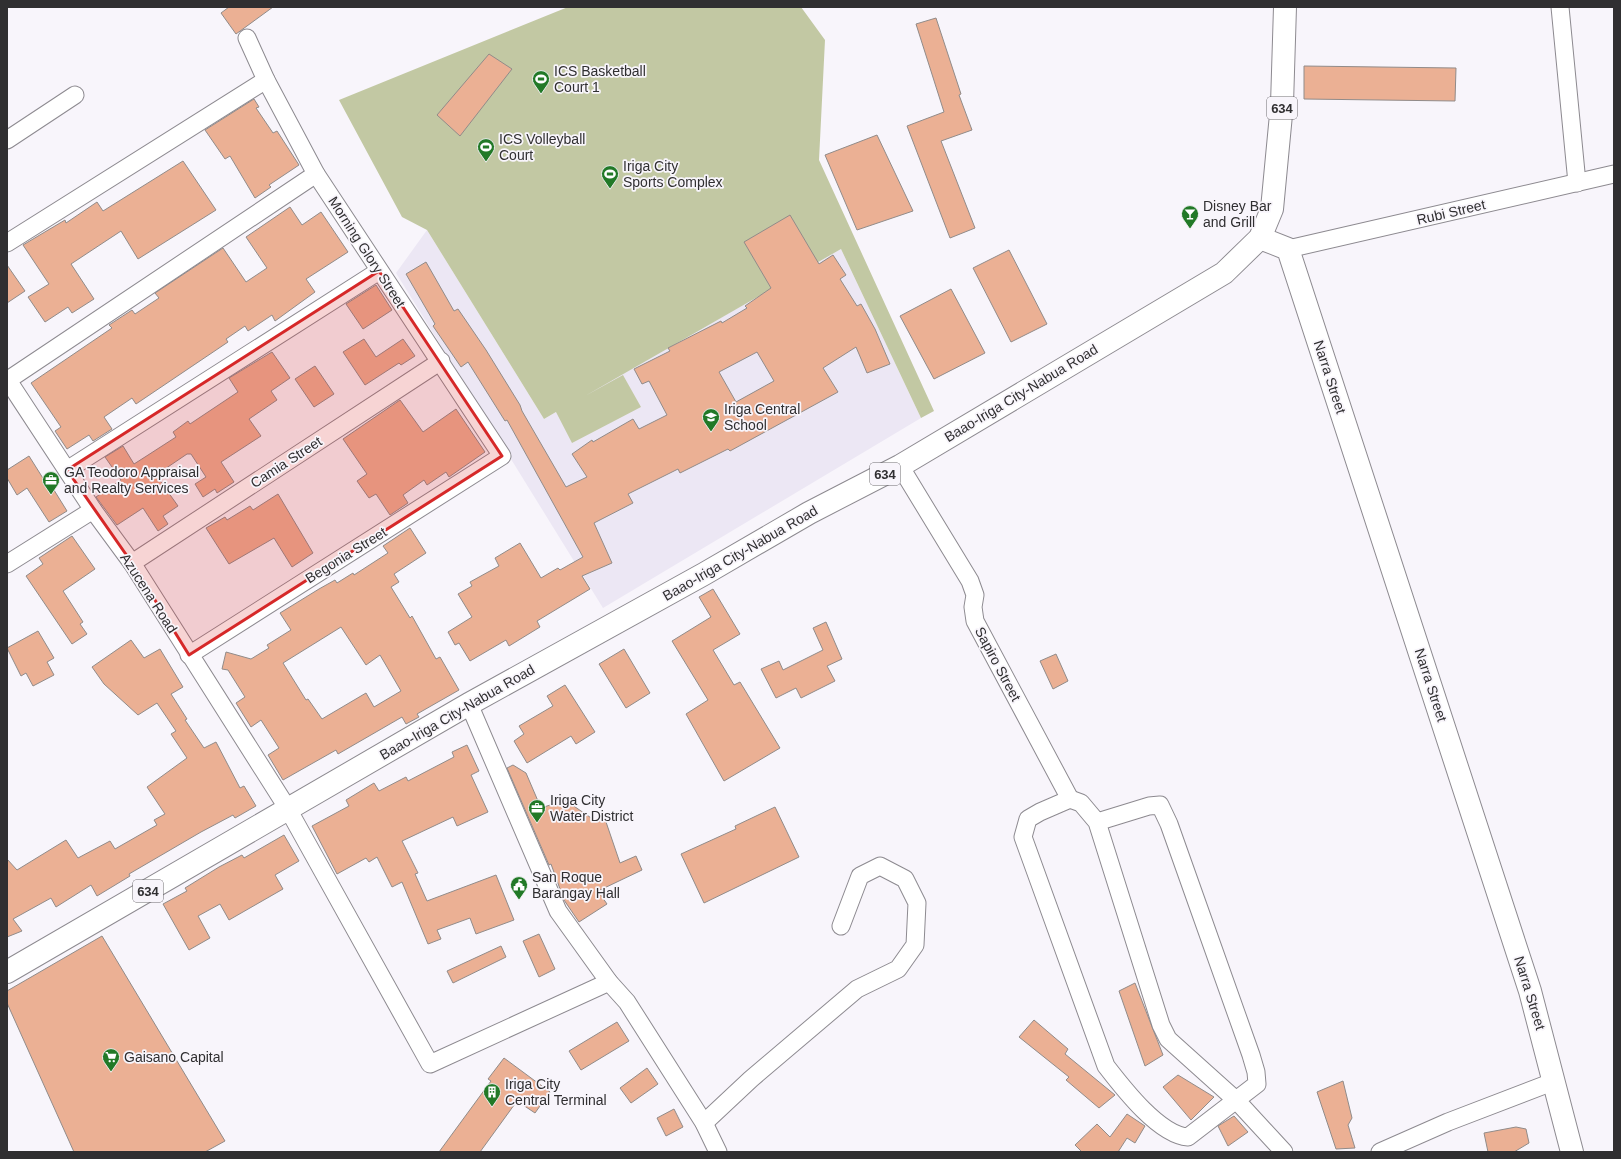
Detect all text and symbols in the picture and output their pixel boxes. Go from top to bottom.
place label: ICS Basketball Court 1 [554,63,646,95]
sports icon: ICS Basketball Court 1 [531,69,551,94]
road number: 634 [1267,97,1297,119]
place label: ICS Volleyball Court [499,131,585,163]
sports icon: ICS Volleyball Court [476,137,496,162]
place label: Iriga City Sports Complex [623,158,723,190]
sports icon: Iriga City Sports Complex [600,164,620,189]
street label: Morning Glory Street [325,193,409,311]
street label: Rubi Street [1415,196,1487,228]
place label: Disney Bar and Grill [1203,198,1272,230]
bar icon: Disney Bar and Grill [1180,204,1200,229]
street label: Narra Street [1311,338,1349,416]
street label: Baao-Iriga City-Nabua Road [942,341,1100,445]
place label: Iriga Central School [724,401,800,433]
school or university icon: Iriga Central School [701,407,721,432]
street label: Camia Street [247,433,325,491]
road number: 634 [870,463,900,485]
place label: GA Teodoro Appraisal and Realty Services [64,464,199,496]
office icon: GA Teodoro Appraisal and Realty Services [41,470,61,495]
street label: Baao-Iriga City-Nabua Road [660,502,820,604]
street label: Begonia Street [302,524,390,586]
street label: Azucena Road [117,550,181,636]
street label: Sapiro Street [972,624,1024,704]
street label: Narra Street [1412,646,1450,724]
street label: Baao-Iriga City-Nabua Road [377,661,537,763]
place label: Iriga City Water District [550,792,634,824]
office icon: Iriga City Water District [527,798,547,823]
place label: San Roque Barangay Hall [532,869,620,901]
public building icon: San Roque Barangay Hall [509,875,529,900]
road number: 634 [133,880,163,902]
street label: Narra Street [1511,954,1549,1032]
supermarket icon: Gaisano Capital [101,1047,121,1072]
place label: Gaisano Capital [124,1049,224,1065]
place label: Iriga City Central Terminal [505,1076,607,1108]
building icon: Iriga City Central Terminal [482,1082,502,1107]

